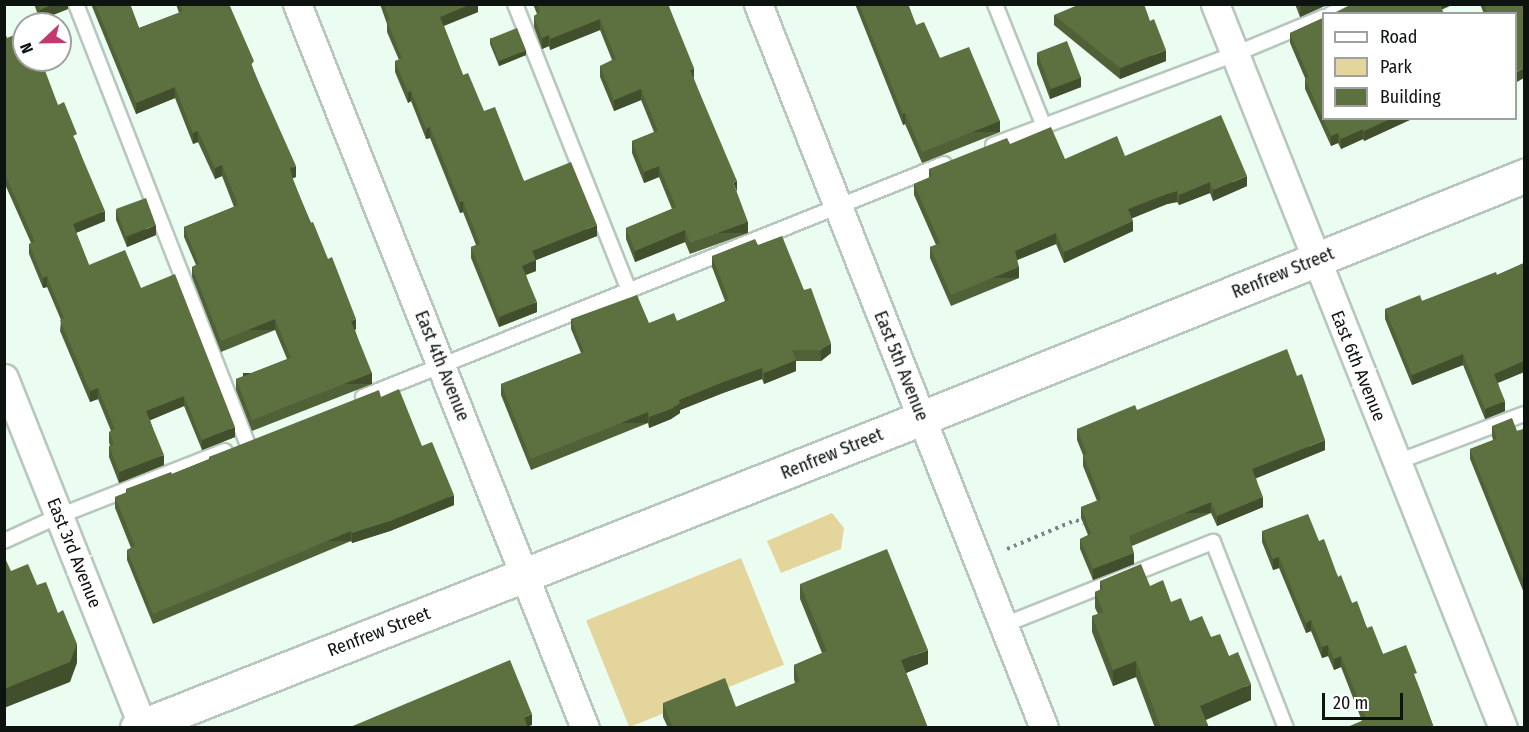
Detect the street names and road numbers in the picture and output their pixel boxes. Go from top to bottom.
street label: Renfrew Street [1229,243,1337,303]
street label: East 4th Avenue [410,308,474,424]
street label: East 5th Avenue [869,308,933,424]
street label: East 6th Avenue [1326,308,1390,424]
street label: Renfrew Street [778,424,886,484]
street label: East 3rd Avenue [42,495,106,611]
street label: Renfrew Street [325,602,433,662]

